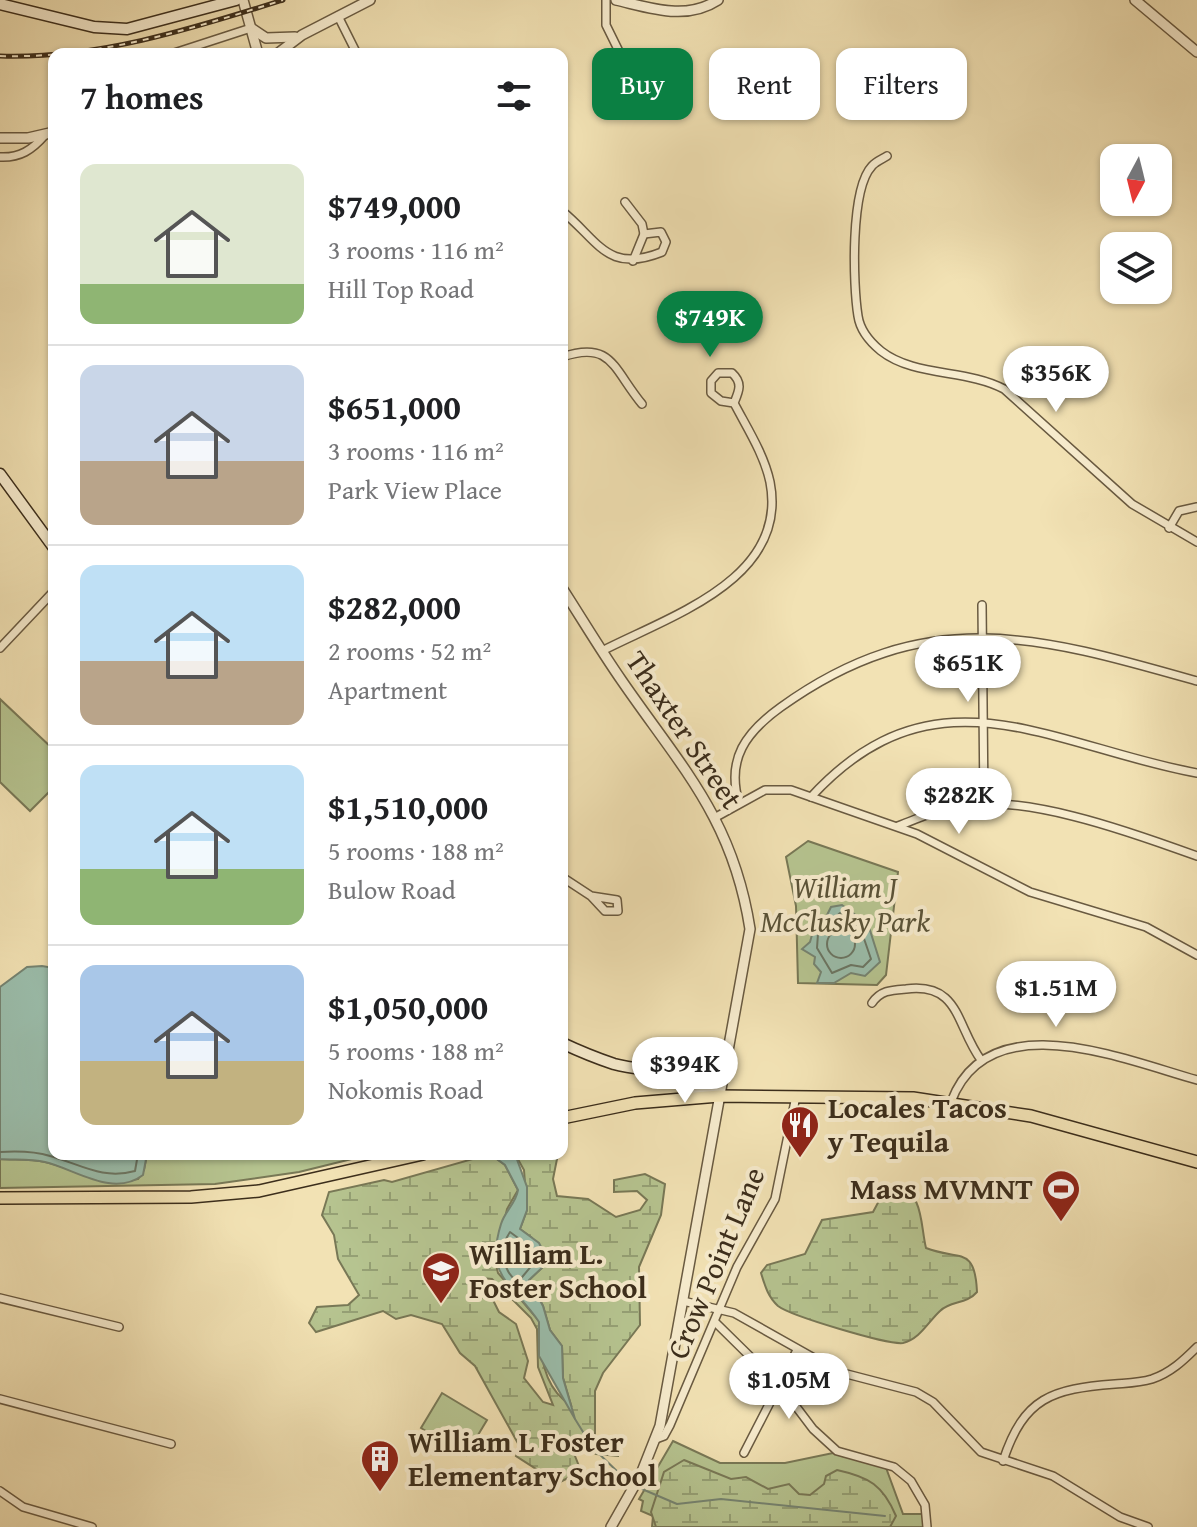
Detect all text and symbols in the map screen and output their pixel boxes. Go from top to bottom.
chip: Buy [592,48,693,120]
chip: Rent [709,48,820,120]
chip: Filters [836,48,967,120]
text: 7 homes [80,72,204,121]
icon: filters [492,74,536,118]
north arrow [1100,144,1172,216]
map controls [1100,144,1172,304]
text: $749,000 [328,181,461,230]
icon: home [144,196,240,292]
text: 3 rooms · 116 m² [328,230,504,269]
button: layers [1100,232,1172,304]
text: Hill Top Road [328,269,474,308]
pin: $749K [654,291,766,359]
text: $749K [675,297,745,336]
pin: $356K [1000,346,1112,414]
text: $356K [1021,352,1091,391]
text: $651,000 [328,382,461,431]
icon: home [144,397,240,493]
text: 3 rooms · 116 m² [328,431,504,470]
text: Park View Place [328,470,502,509]
text: $282,000 [328,582,461,631]
icon: home [144,597,240,693]
text: 2 rooms · 52 m² [328,631,491,670]
pin: $651K [912,636,1024,704]
street label: Thaxter Street [616,641,754,818]
text: $651K [933,642,1003,681]
text: Apartment [328,670,447,709]
pin: $282K [903,768,1015,836]
text: $282K [924,774,994,813]
text: $1,510,000 [328,782,488,831]
icon: home [144,797,240,893]
text: 5 rooms · 188 m² [328,831,504,870]
park label: William J McClusky Park [760,865,930,943]
text: Bulow Road [328,870,456,909]
pin: $1.51M [991,961,1121,1029]
text: $1.51M [1014,967,1098,1006]
text: $1,050,000 [328,982,488,1031]
icon: home [144,997,240,1093]
text: 5 rooms · 188 m² [328,1031,504,1070]
pin: $394K [629,1037,741,1105]
text: $394K [650,1043,720,1082]
text: Nokomis Road [328,1070,483,1109]
place label: Locales Tacos y Tequila [827,1085,1007,1163]
restaurant icon: Locales Tacos y Tequila [779,1104,821,1159]
street label: Crow Point Lane [655,1160,775,1365]
place label: Mass MVMNT [850,1166,1033,1210]
sports icon: Mass MVMNT [1040,1168,1082,1223]
place label: William L. Foster School [469,1231,647,1309]
school or university icon: William L. Foster School [420,1250,462,1305]
pin: $1.05M [724,1353,854,1421]
text: $1.05M [747,1359,831,1398]
place label: William L Foster Elementary School [408,1419,657,1497]
building icon: William L Foster Elementary School [359,1438,401,1493]

